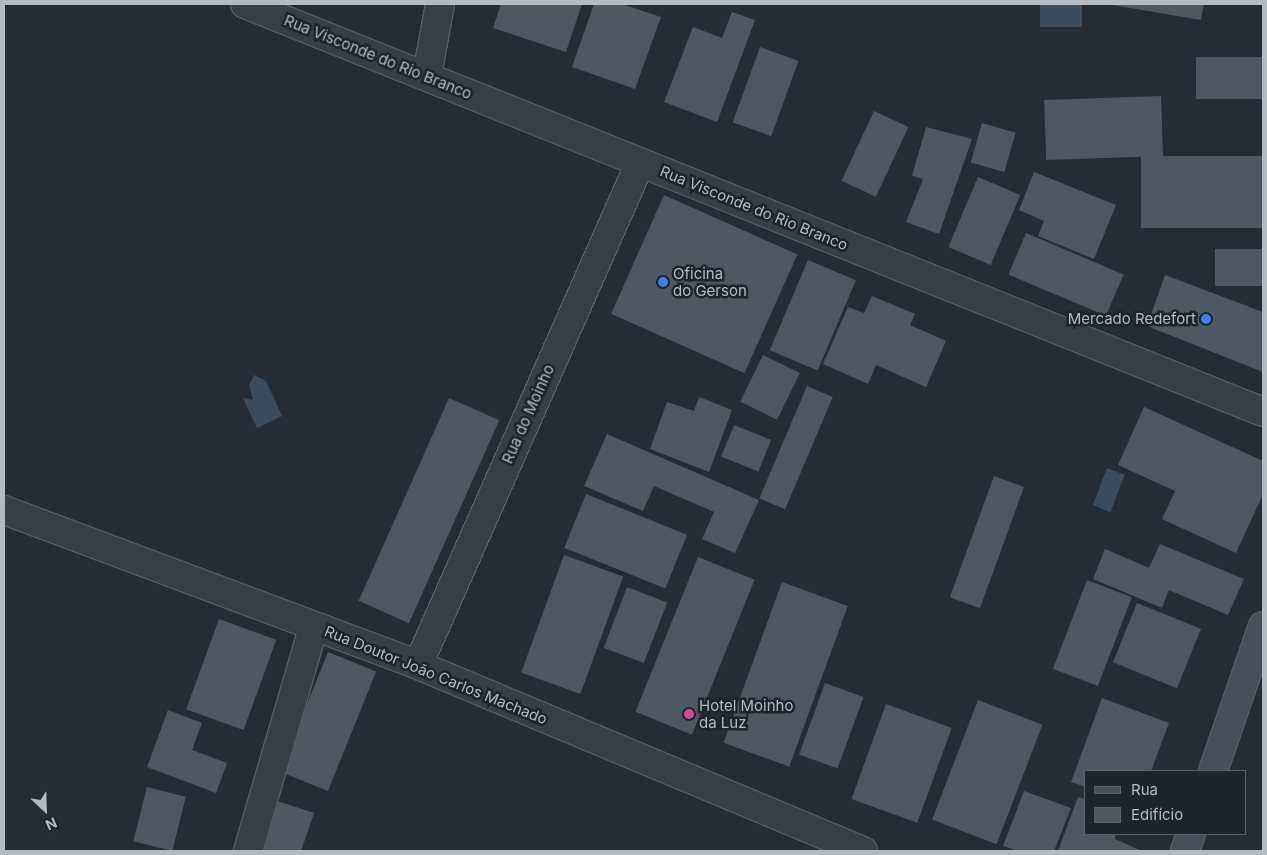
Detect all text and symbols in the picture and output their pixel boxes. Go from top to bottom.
street label: Rua Visconde do Rio Branco [282,11,474,103]
street label: Rua Visconde do Rio Branco [658,162,850,254]
place label: Oficina do Gerson [673,264,747,299]
marker: Oficina do Gerson [657,276,669,288]
place label: Mercado Redefort [1068,310,1196,328]
marker: Mercado Redefort [1200,313,1212,325]
street label: Rua do Moinho [498,362,558,466]
street label: Rua Doutor João Carlos Machado [322,622,550,728]
place label: Hotel Moinho da Luz [699,696,793,731]
marker: Hotel Moinho da Luz [683,708,695,720]
legend [1084,770,1247,835]
text: Rua [1131,780,1158,799]
north arrow [20,785,70,835]
text: Edifício [1131,805,1183,824]
text: N [43,814,60,834]

